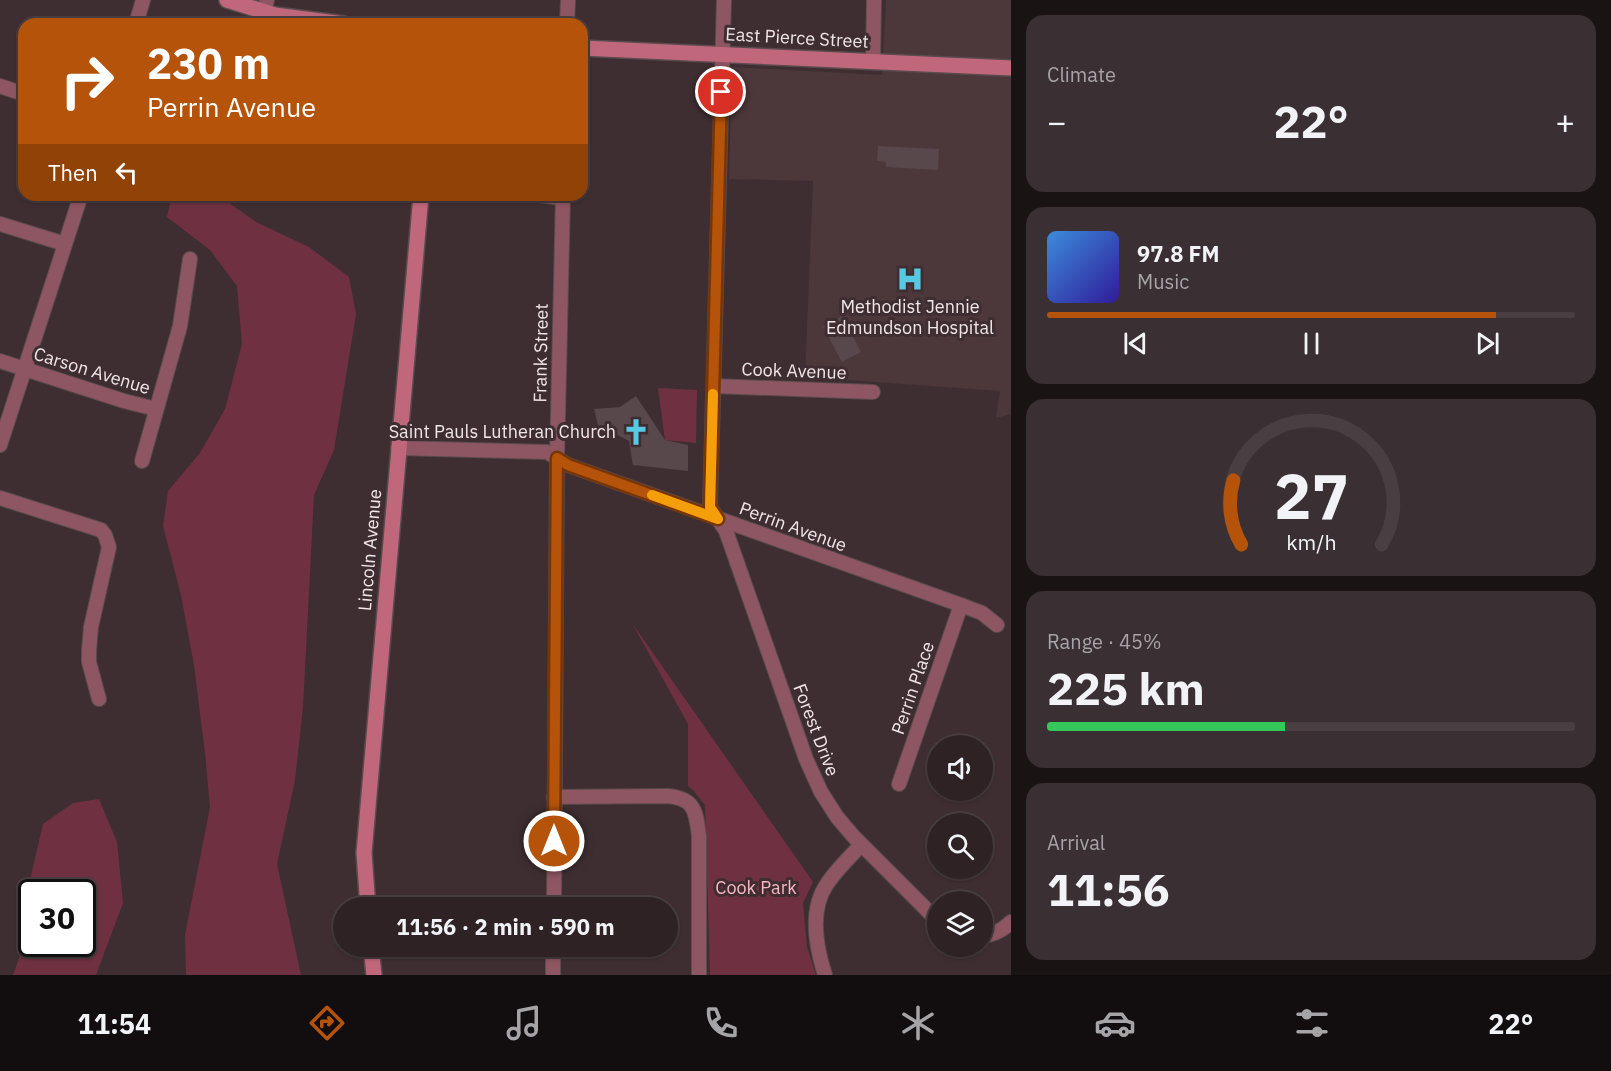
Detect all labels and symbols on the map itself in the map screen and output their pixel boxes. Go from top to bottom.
street label: East Pierce Street [725,22,869,53]
pin [695,66,746,117]
hospital icon: Methodist Jennie Edmundson Hospital [895,264,925,294]
place label: Methodist Jennie Edmundson Hospital [826,295,994,339]
street label: Frank Street [528,303,553,403]
street label: Carson Avenue [31,342,153,399]
street label: Cook Avenue [741,357,847,384]
church icon: Saint Pauls Lutheran Church [621,417,651,447]
place label: Saint Pauls Lutheran Church [389,420,616,443]
street label: Lincoln Avenue [353,488,386,612]
street label: Perrin Avenue [736,496,850,557]
street label: Perrin Place [886,638,939,737]
street label: Forest Drive [788,680,845,779]
position arrow [522,809,586,873]
park label: Cook Park [715,876,797,899]
speed limit sign: 30 [18,879,96,957]

